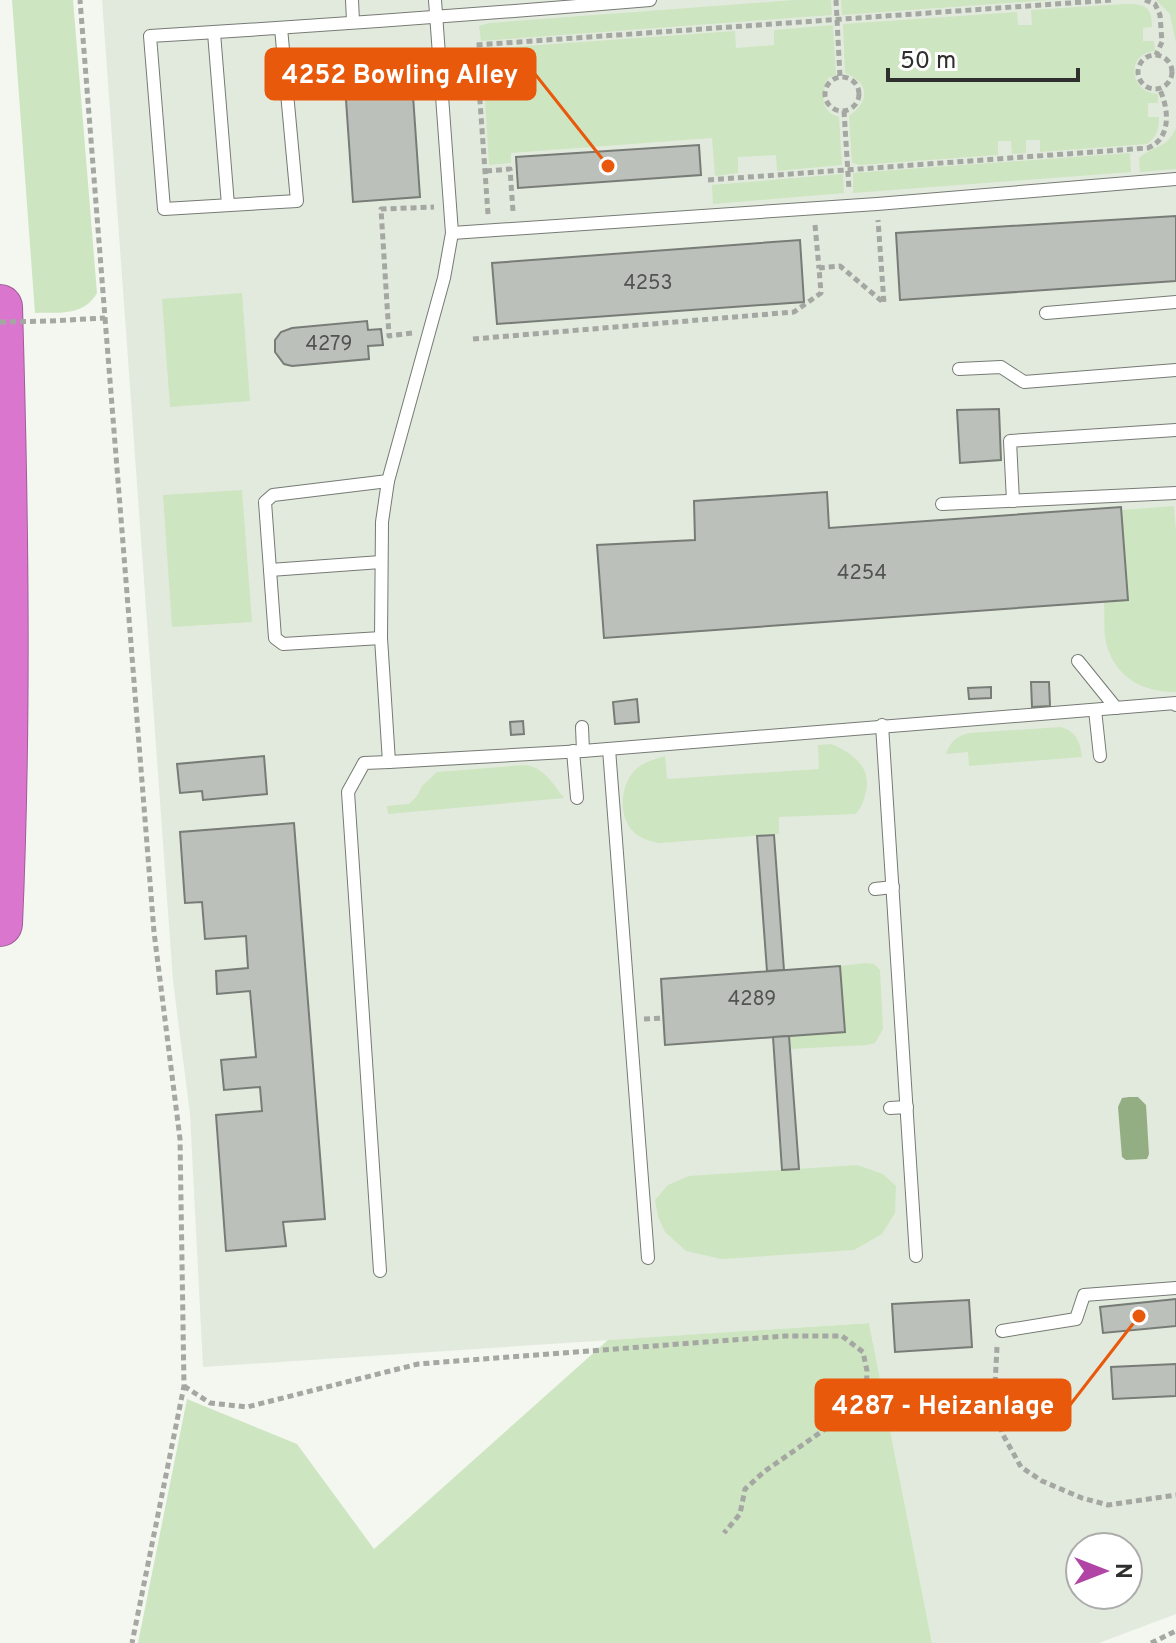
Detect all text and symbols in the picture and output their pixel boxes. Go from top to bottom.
scale bar [888,32,1078,82]
text: 50 m [900,47,956,77]
callout: 4252 Bowling Alley [266,49,535,99]
text: 4252 Bowling Alley [282,60,518,93]
house number: 4253 [623,271,673,297]
house number: 4279 [306,332,352,358]
house number: 4254 [837,561,887,587]
house number: 4289 [728,987,776,1013]
callout: 4287 - Heizanlage [816,1380,1070,1430]
text: 4287 - Heizanlage [832,1391,1054,1424]
north arrow [1064,1531,1144,1611]
text: N [1108,1563,1135,1579]

